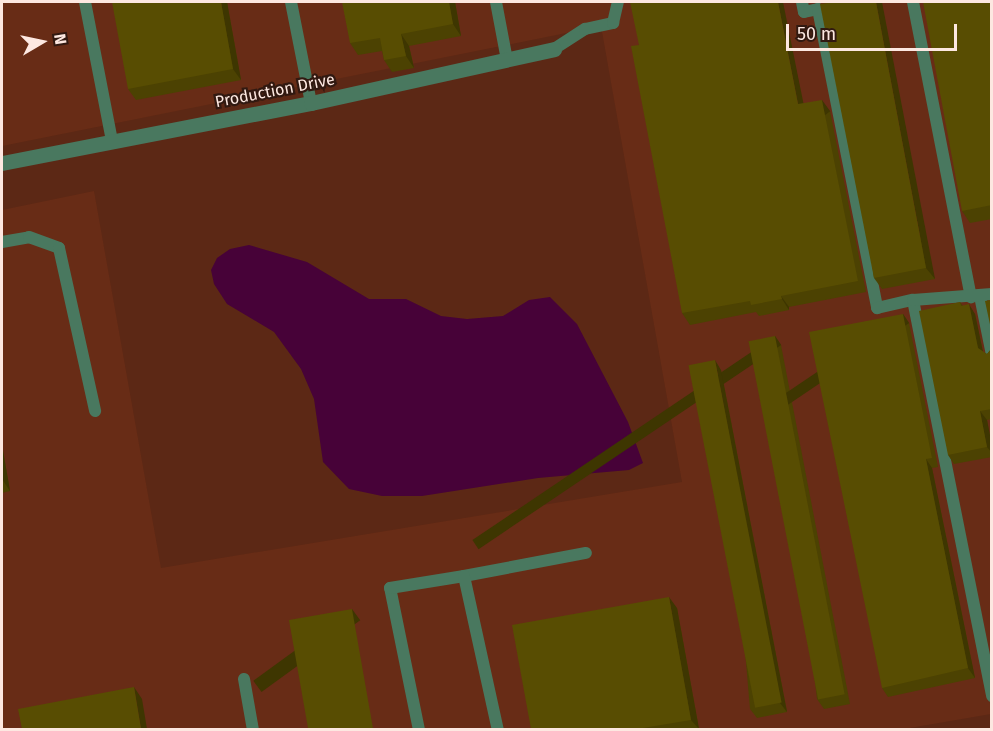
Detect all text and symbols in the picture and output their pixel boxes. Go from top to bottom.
north arrow [12,12,72,72]
scale bar [789,12,960,50]
text: 50 m [797,23,836,45]
text: N [50,32,70,46]
street label: Production Drive [214,70,336,112]

